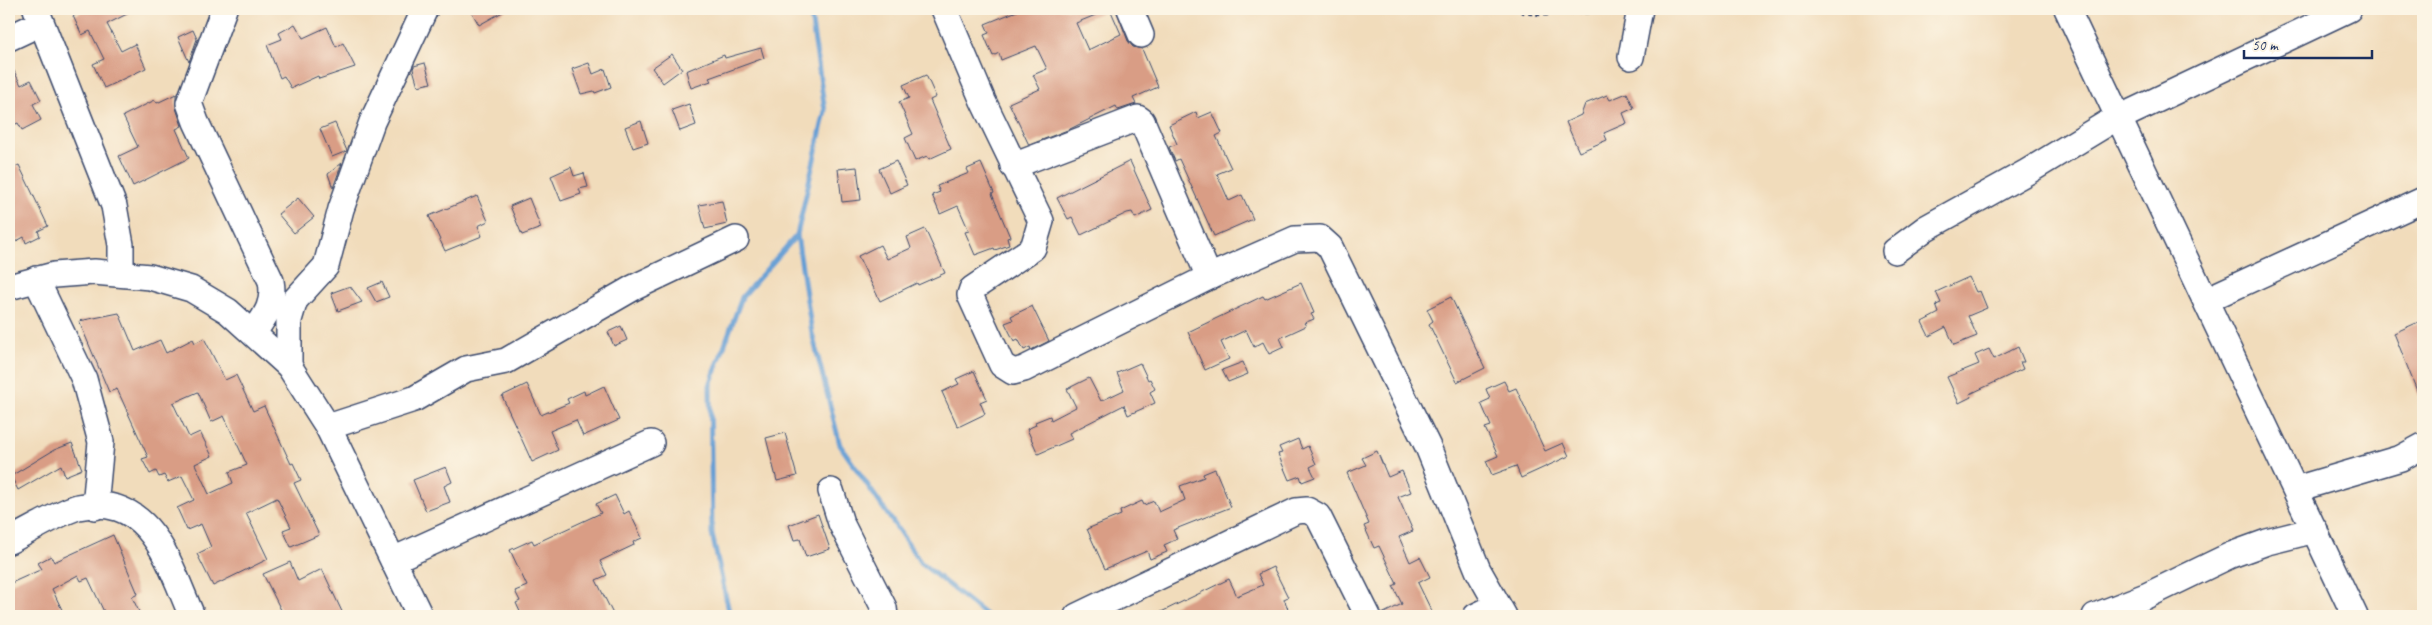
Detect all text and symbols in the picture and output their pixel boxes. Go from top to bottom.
scale bar [2244,28,2372,60]
text: 50 m [2252,36,2279,55]

